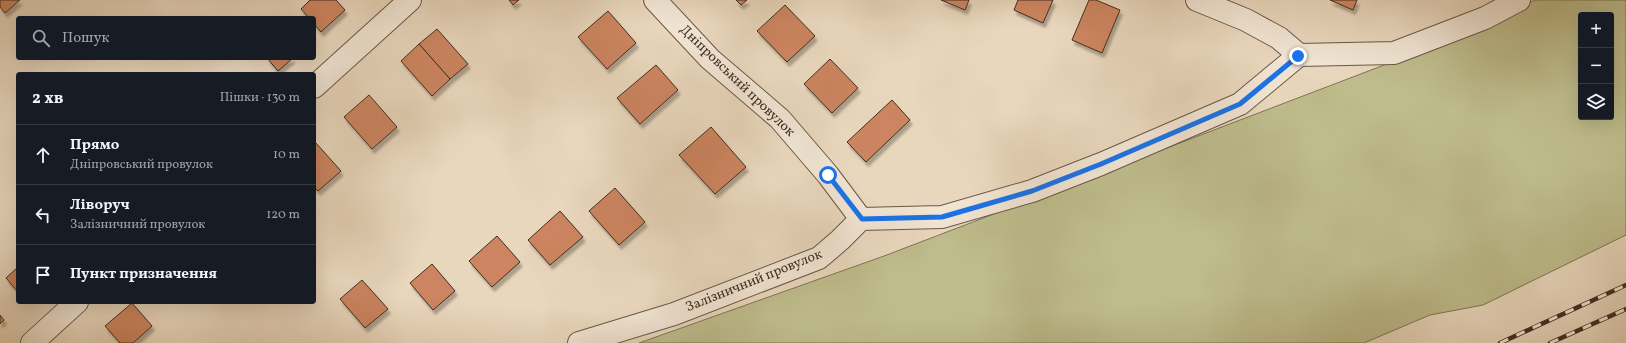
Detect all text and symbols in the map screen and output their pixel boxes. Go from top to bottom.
map controls [1578,12,1614,120]
button: + [1578,12,1614,48]
search box [16,16,316,60]
street label: Дніпровський провулок [675,21,799,142]
icon: search [30,27,52,49]
text: Пошук [62,28,110,49]
route end [1289,47,1307,65]
button: − [1578,48,1614,84]
button: layers [1578,84,1614,120]
text: 2 хв [32,87,64,110]
text: Пішки · 130 m [220,89,300,107]
text: Прямо [70,135,119,156]
icon: ahead [32,144,54,166]
text: 10 m [273,146,300,164]
text: Дніпровський провулок [70,156,213,174]
route start [819,166,837,184]
text: Ліворуч [70,195,130,216]
icon: left [32,204,54,226]
text: 120 m [266,206,300,224]
text: Залізничний провулок [70,216,205,234]
street label: Залізничний провулок [683,245,826,317]
icon: arrive [32,264,54,286]
text: Пункт призначення [70,264,217,285]

